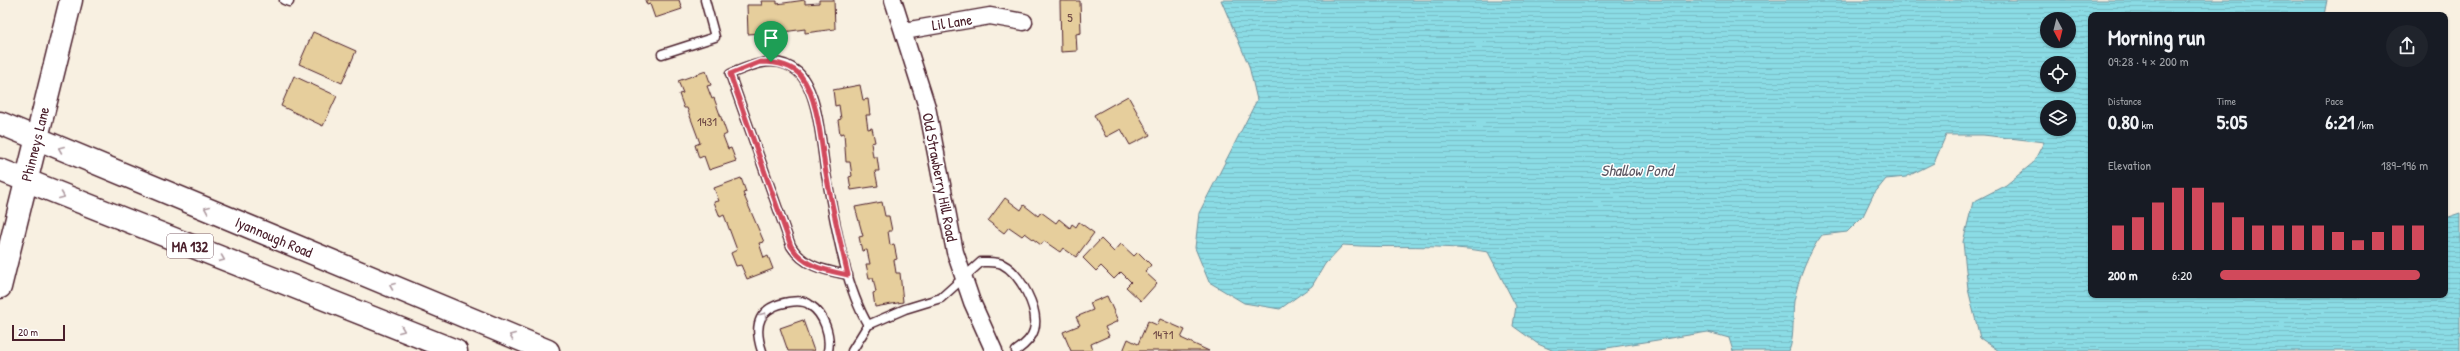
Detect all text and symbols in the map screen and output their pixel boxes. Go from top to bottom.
street label: Lil Lane [930,8,974,36]
house number: 5 [1067,8,1073,26]
north arrow [2040,12,2076,48]
map controls [2040,12,2076,136]
pin [754,21,788,62]
text: Morning run [2108,22,2205,52]
button: share [2386,25,2428,67]
icon: arrive [760,27,782,49]
text: 09:28 · 4 × 200 m [2108,52,2189,70]
button: locate [2040,56,2076,92]
text: Distance [2108,94,2142,108]
text: Time [2217,94,2236,108]
text: Pace [2325,94,2344,108]
button: layers [2040,100,2076,136]
street label: Phinneys Lane [16,104,54,184]
text: 0.80 [2108,108,2139,135]
text: 5:05 [2217,108,2247,135]
text: 6:21 [2325,108,2355,135]
street label: Old Strawberry Hill Road [917,111,963,243]
house number: 1431 [697,112,717,130]
text: km [2139,118,2153,132]
text: /km [2355,118,2374,132]
one-way arrow [58,145,65,153]
text: Elevation [2108,156,2151,174]
text: 189–196 m [2381,156,2428,174]
water label: Shallow Pond [1601,159,1676,181]
one-way arrow [59,191,66,199]
one-way arrow [204,206,211,214]
street label: Iyannough Road [232,211,316,263]
road number: MA 132 [167,234,213,258]
one-way arrow [219,254,226,262]
text: 200 m [2108,266,2138,284]
text: 6:20 [2172,266,2192,284]
one-way arrow [388,283,396,291]
one-way arrow [759,312,766,319]
scale bar [12,323,65,342]
text: 20 m [18,325,38,339]
one-way arrow [398,325,406,333]
house number: 1471 [1153,325,1174,343]
one-way arrow [508,333,516,341]

